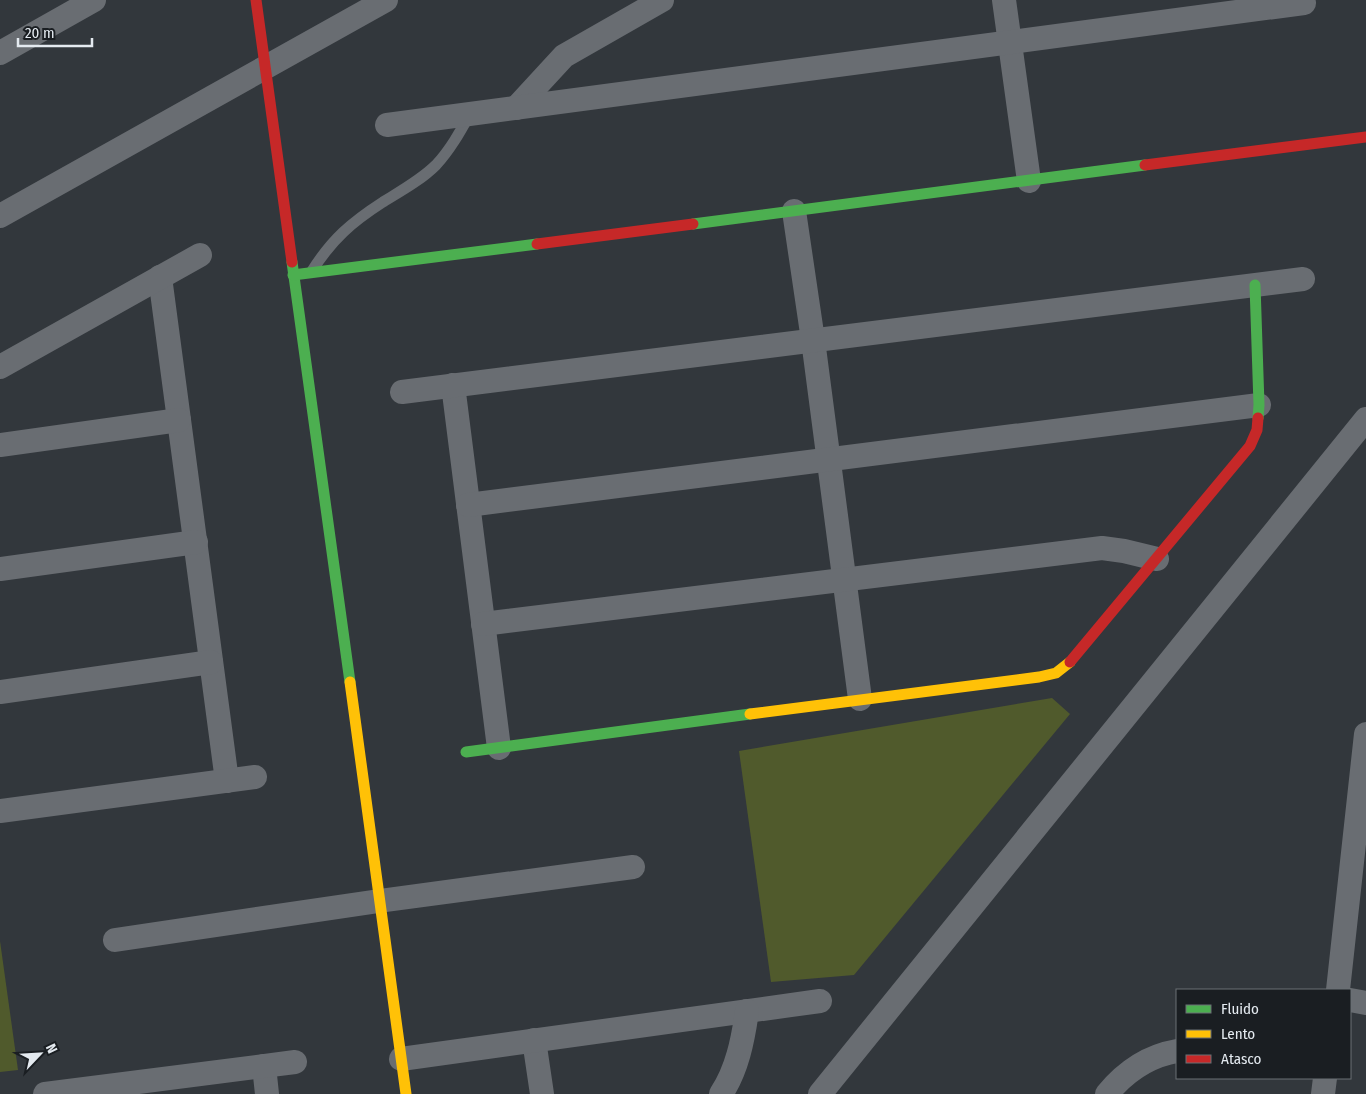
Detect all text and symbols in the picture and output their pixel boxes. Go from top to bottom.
scale bar [18,15,91,47]
text: 20 m [25,24,55,42]
legend [1176,989,1351,1079]
text: Fluido [1221,1000,1259,1018]
text: Lento [1221,1025,1255,1043]
north arrow [15,1029,65,1079]
text: N [42,1041,61,1056]
text: Atasco [1221,1050,1261,1068]

